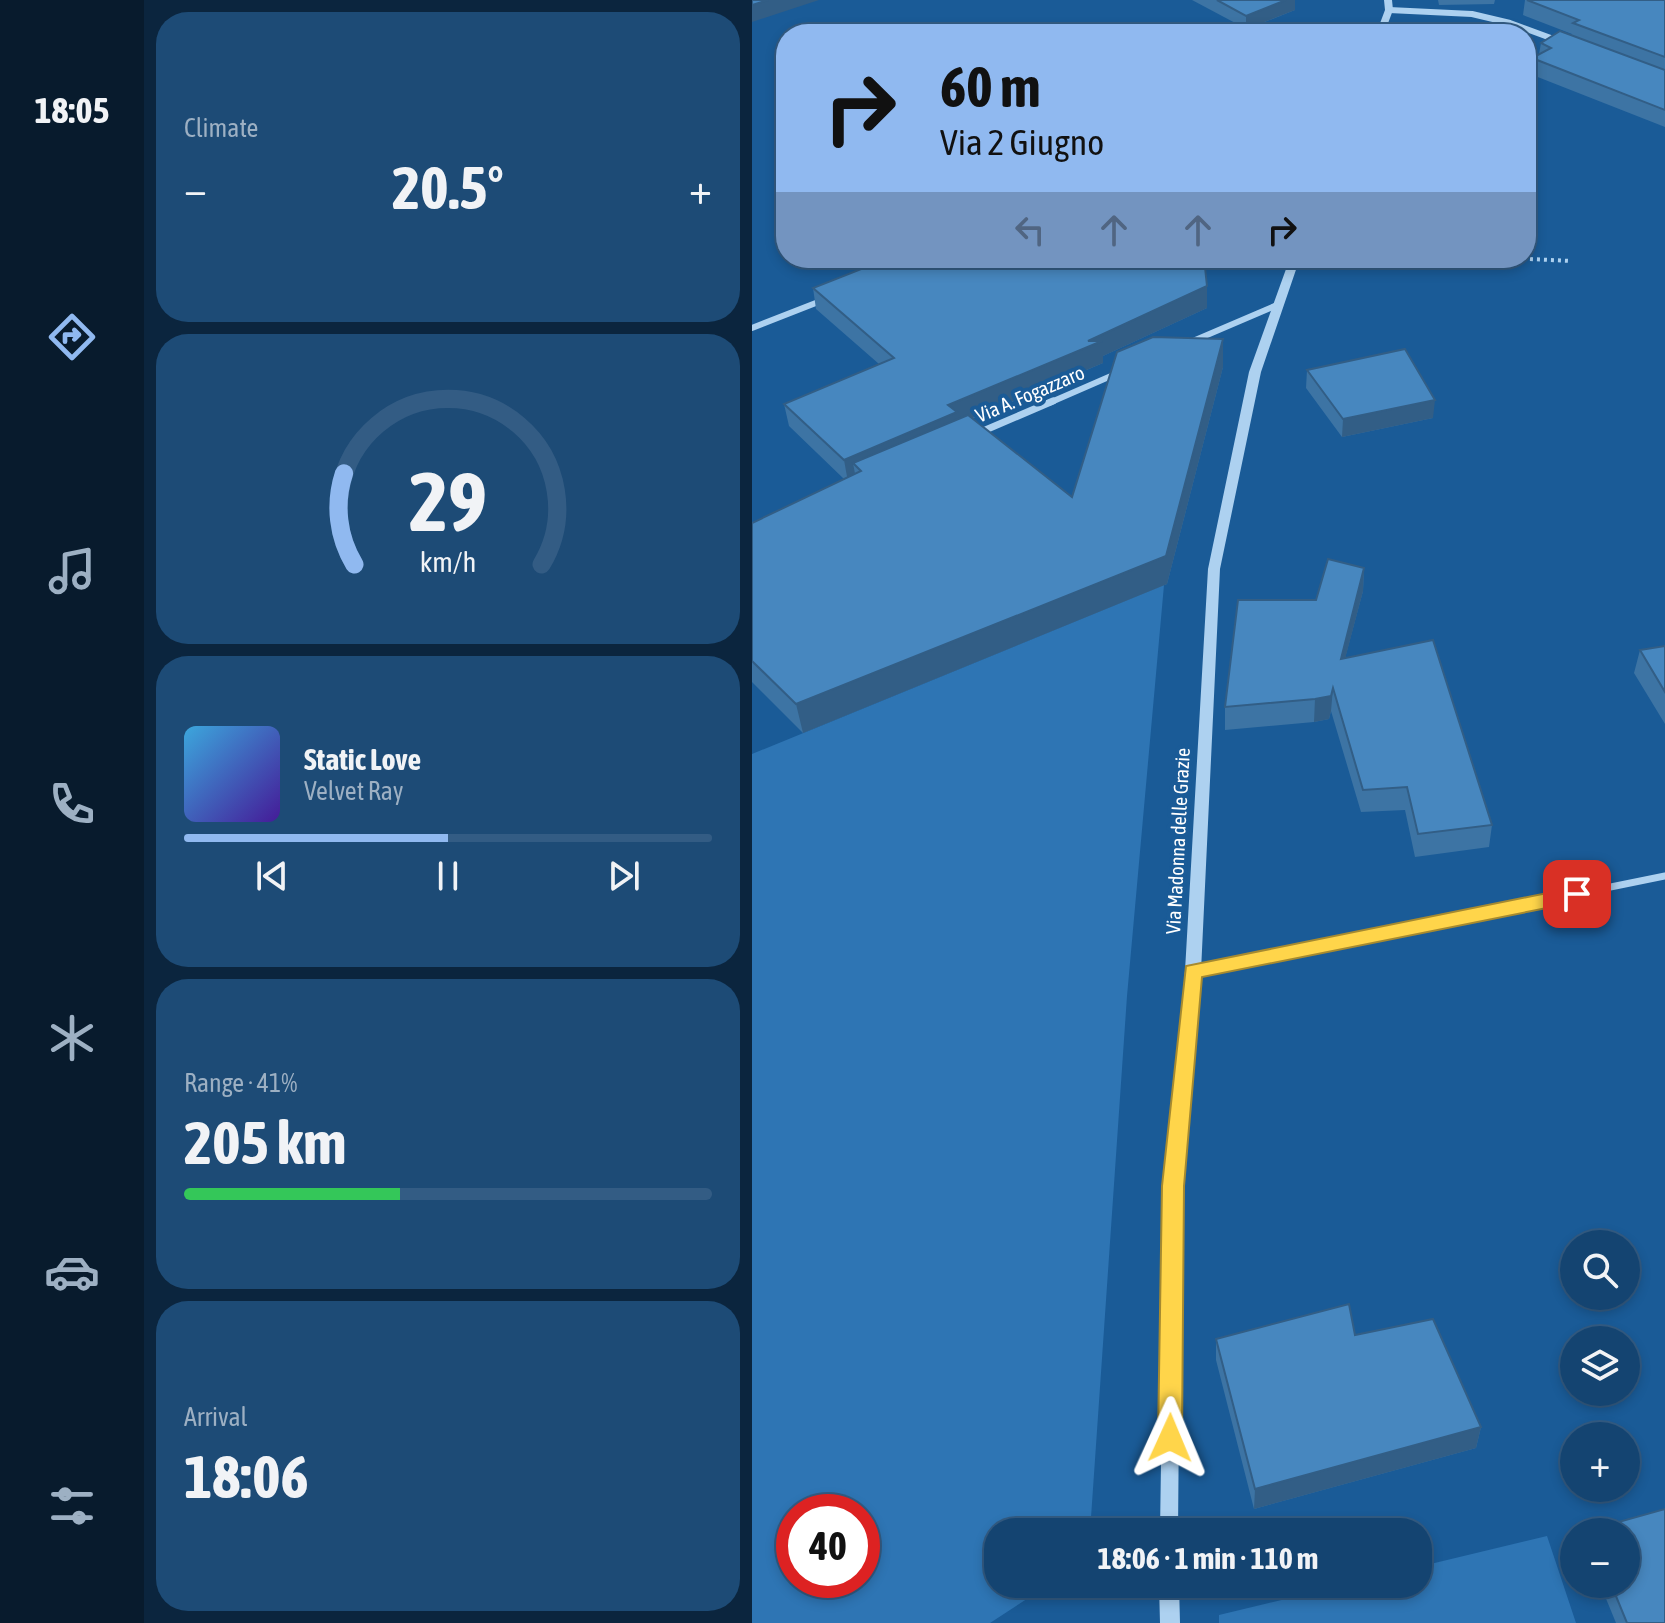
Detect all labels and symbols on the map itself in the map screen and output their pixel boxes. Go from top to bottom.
street label: Via A. Fogazzaro [972,360,1088,427]
street label: Via Madonna delle Grazie [1161,747,1194,935]
pin [1543,860,1611,928]
position arrow [1128,1396,1212,1480]
speed limit sign: 40 [776,1494,880,1598]

